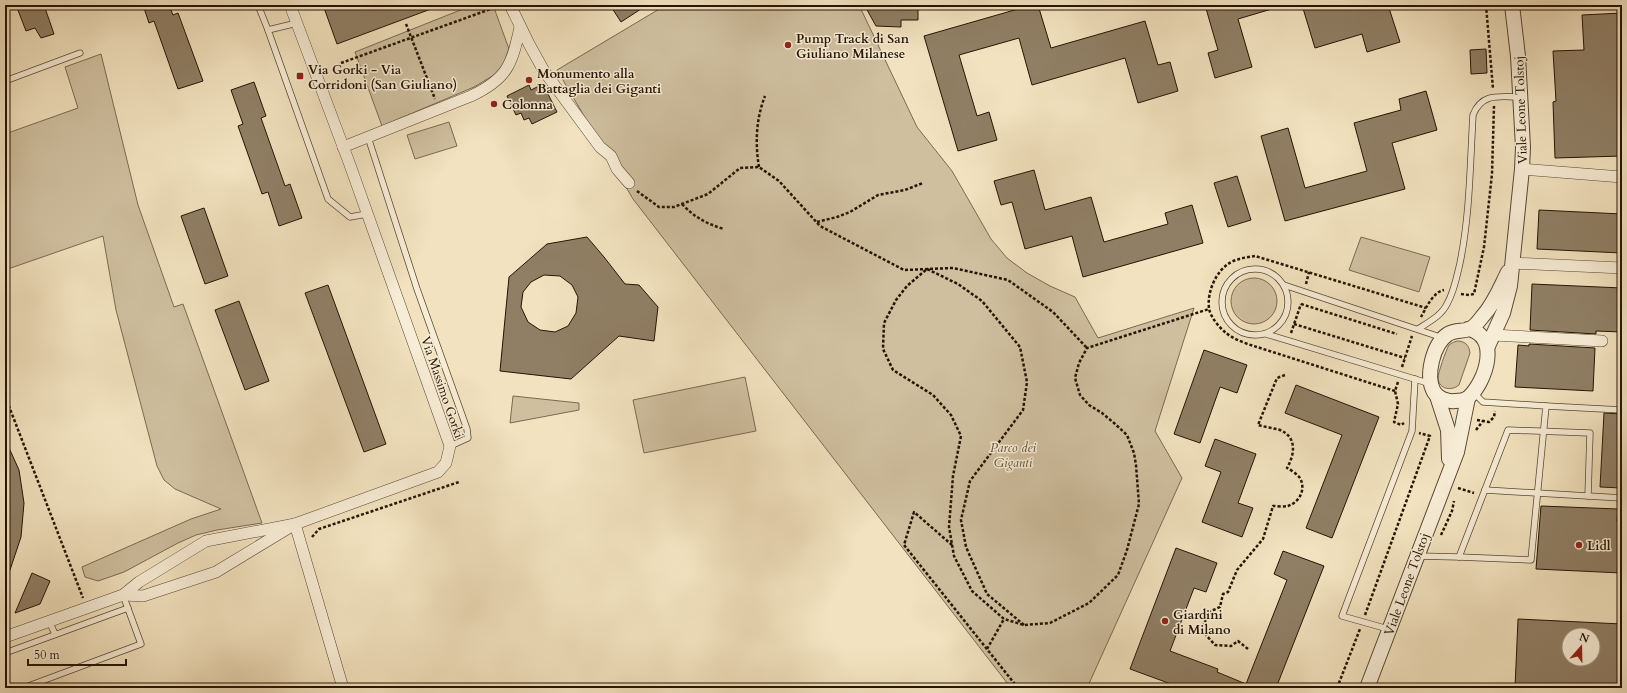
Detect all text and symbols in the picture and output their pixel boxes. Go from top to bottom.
place label: Pump Track di San Giuliano Milanese [796,30,910,63]
marker: Pump Track di San Giuliano Milanese [783,40,793,50]
street label: Viale Leone Tolstoj [1510,56,1532,164]
place label: Via Gorki - Via Corridoni (San Giuliano) [308,61,457,94]
place label: Monumento alla Battaglia dei Giganti [537,65,661,98]
marker: Via Gorki - Via Corridoni (San Giuliano) [295,71,305,81]
marker: Monumento alla Battaglia dei Giganti [524,75,534,85]
place label: Colonna [502,96,554,114]
marker: Colonna [489,99,499,109]
street label: Via Massimo Gorki [416,334,468,441]
park label: Parco dei Giganti [990,439,1037,472]
street label: Viale Leone Tolstoj [1380,530,1434,638]
place label: Lidl [1587,537,1611,555]
marker: Lidl [1574,540,1584,550]
place label: Giardini di Milano [1173,606,1231,639]
marker: Giardini di Milano [1160,616,1170,626]
north arrow [1561,627,1601,667]
text: N [1577,629,1592,647]
scale bar [28,641,126,667]
text: 50 m [34,647,61,663]

